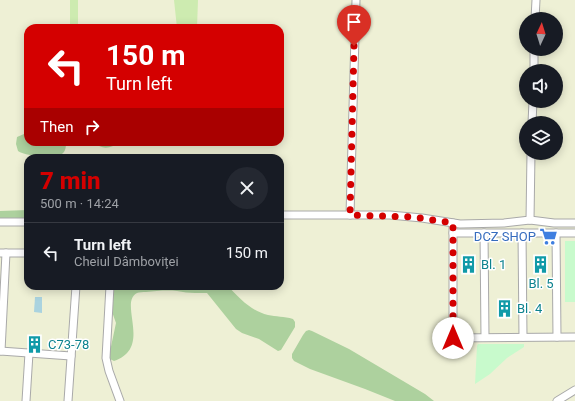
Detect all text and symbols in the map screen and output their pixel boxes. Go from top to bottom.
pin [337,5,371,46]
icon: arrive [343,11,365,33]
north arrow [519,12,563,56]
map controls [519,12,563,160]
text: 150 m [106,39,185,72]
icon: left [40,40,92,92]
button: sound [519,64,563,108]
text: Turn left [106,73,172,94]
icon: right [81,116,103,138]
button: layers [519,116,563,160]
text: Then [40,118,73,136]
text: 7 min [40,167,101,195]
button: close [226,167,268,209]
text: 500 m · 14:24 [40,196,119,211]
supermarket icon: DCZ SHOP [539,226,559,246]
place label: DCZ SHOP [474,229,536,244]
text: Turn left [74,236,131,254]
icon: left [40,242,62,264]
text: 150 m [226,244,268,262]
text: Cheiul Dâmboviței [74,254,179,269]
building icon: Bl. 1 [458,254,478,274]
building icon: Bl. 5 [531,254,551,274]
place label: Bl. 1 [481,257,506,272]
place label: Bl. 5 [528,276,554,291]
building icon: Bl. 4 [494,298,514,318]
place label: Bl. 4 [517,301,543,316]
position arrow [432,317,474,359]
building icon: C73-78 [25,334,45,354]
place label: C73-78 [48,337,89,352]

